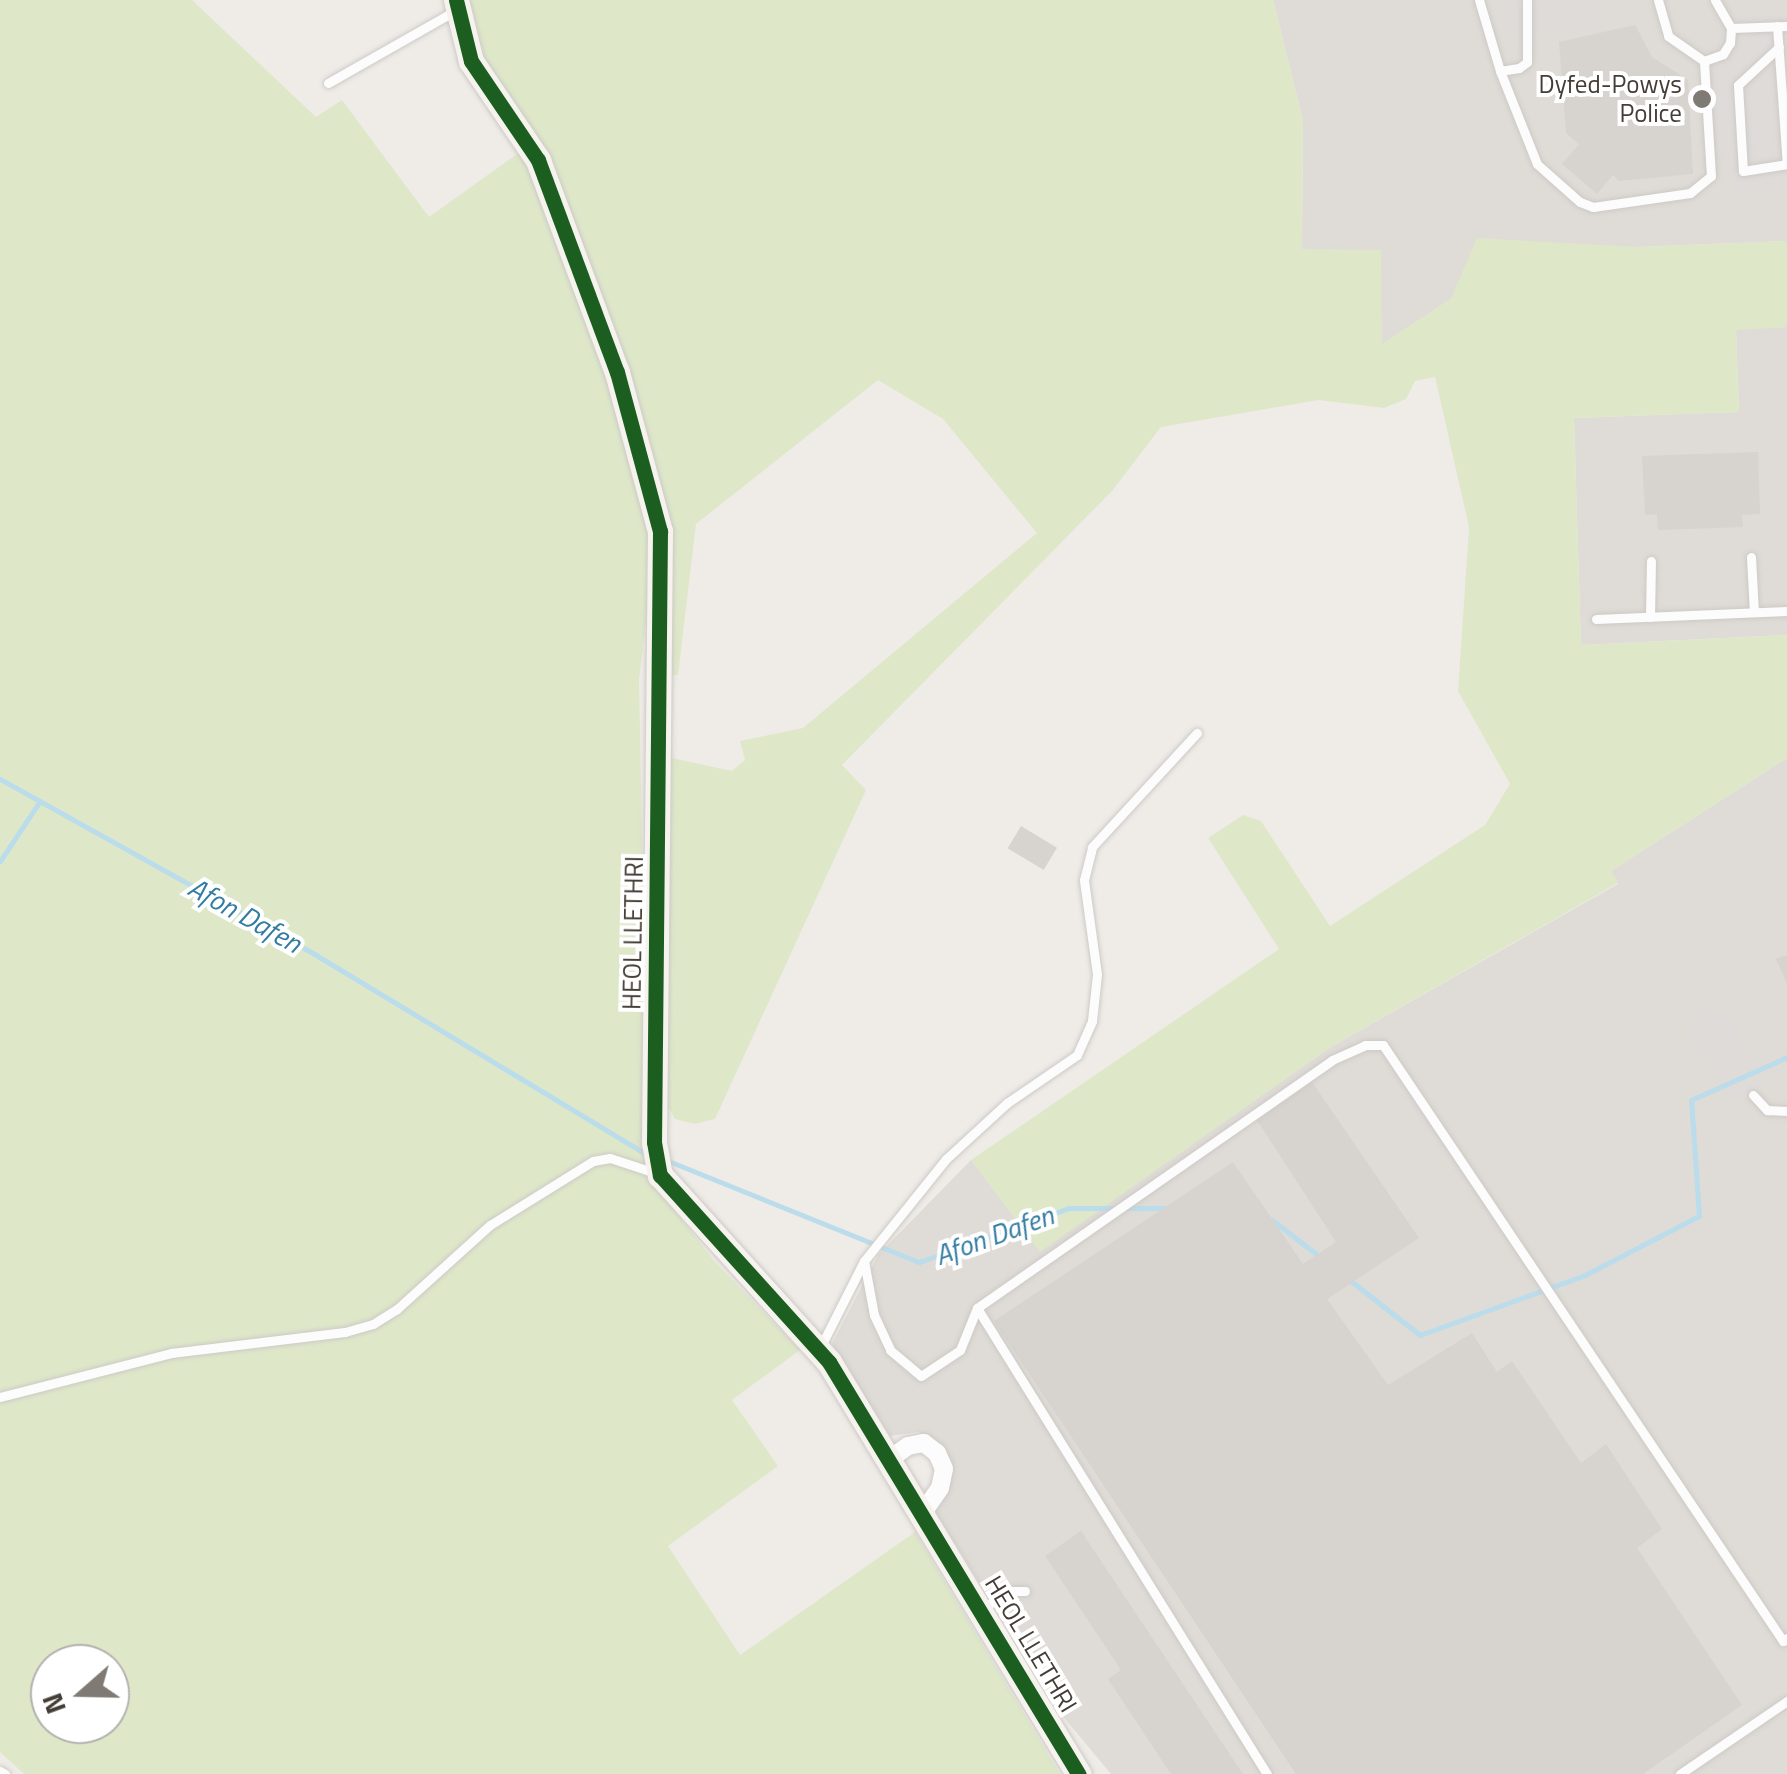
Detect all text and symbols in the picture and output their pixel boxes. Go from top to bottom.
place label: Dyfed-Powys Police [1539,70,1682,129]
marker: Dyfed-Powys Police [1691,88,1713,110]
street label: HEOL LLETHRI [617,856,649,1010]
water label: Afon Dafen [183,870,307,960]
water label: Afon Dafen [930,1198,1058,1272]
street label: HEOL LLETHRI [979,1570,1083,1718]
north arrow [30,1644,130,1744]
text: N [30,1687,77,1720]

